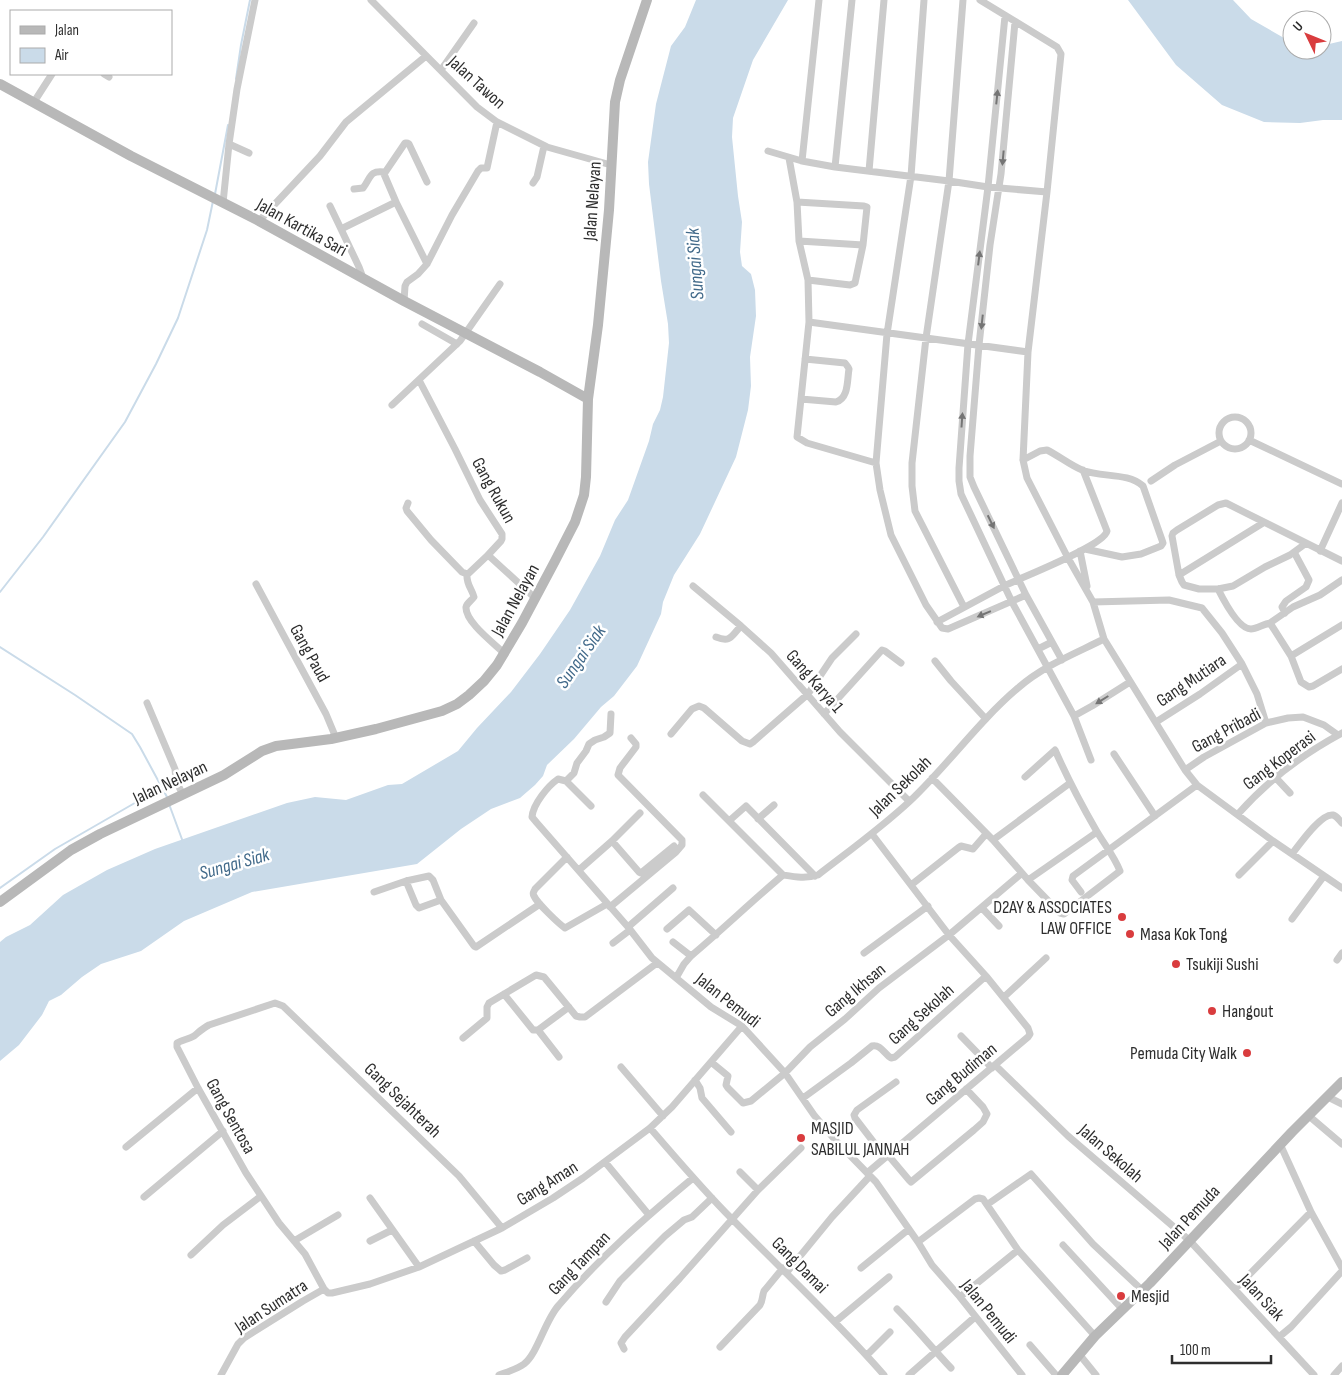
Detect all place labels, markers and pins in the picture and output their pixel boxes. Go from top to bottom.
place label: D2AY & ASSOCIATES LAW OFFICE [993,897,1112,939]
marker: D2AY & ASSOCIATES LAW OFFICE [1116,911,1128,923]
place label: Masa Kok Tong [1140,924,1227,945]
marker: Masa Kok Tong [1124,928,1136,940]
place label: Tsukiji Sushi [1186,954,1259,975]
marker: Tsukiji Sushi [1170,958,1182,970]
place label: Hangout [1222,1001,1274,1022]
marker: Hangout [1206,1005,1218,1017]
place label: Pemuda City Walk [1130,1043,1237,1064]
marker: Pemuda City Walk [1241,1047,1253,1059]
place label: MASJID SABILUL JANNAH [811,1118,909,1160]
marker: MASJID SABILUL JANNAH [795,1132,807,1144]
place label: Mesjid [1131,1286,1169,1307]
marker: Mesjid [1115,1290,1127,1302]

